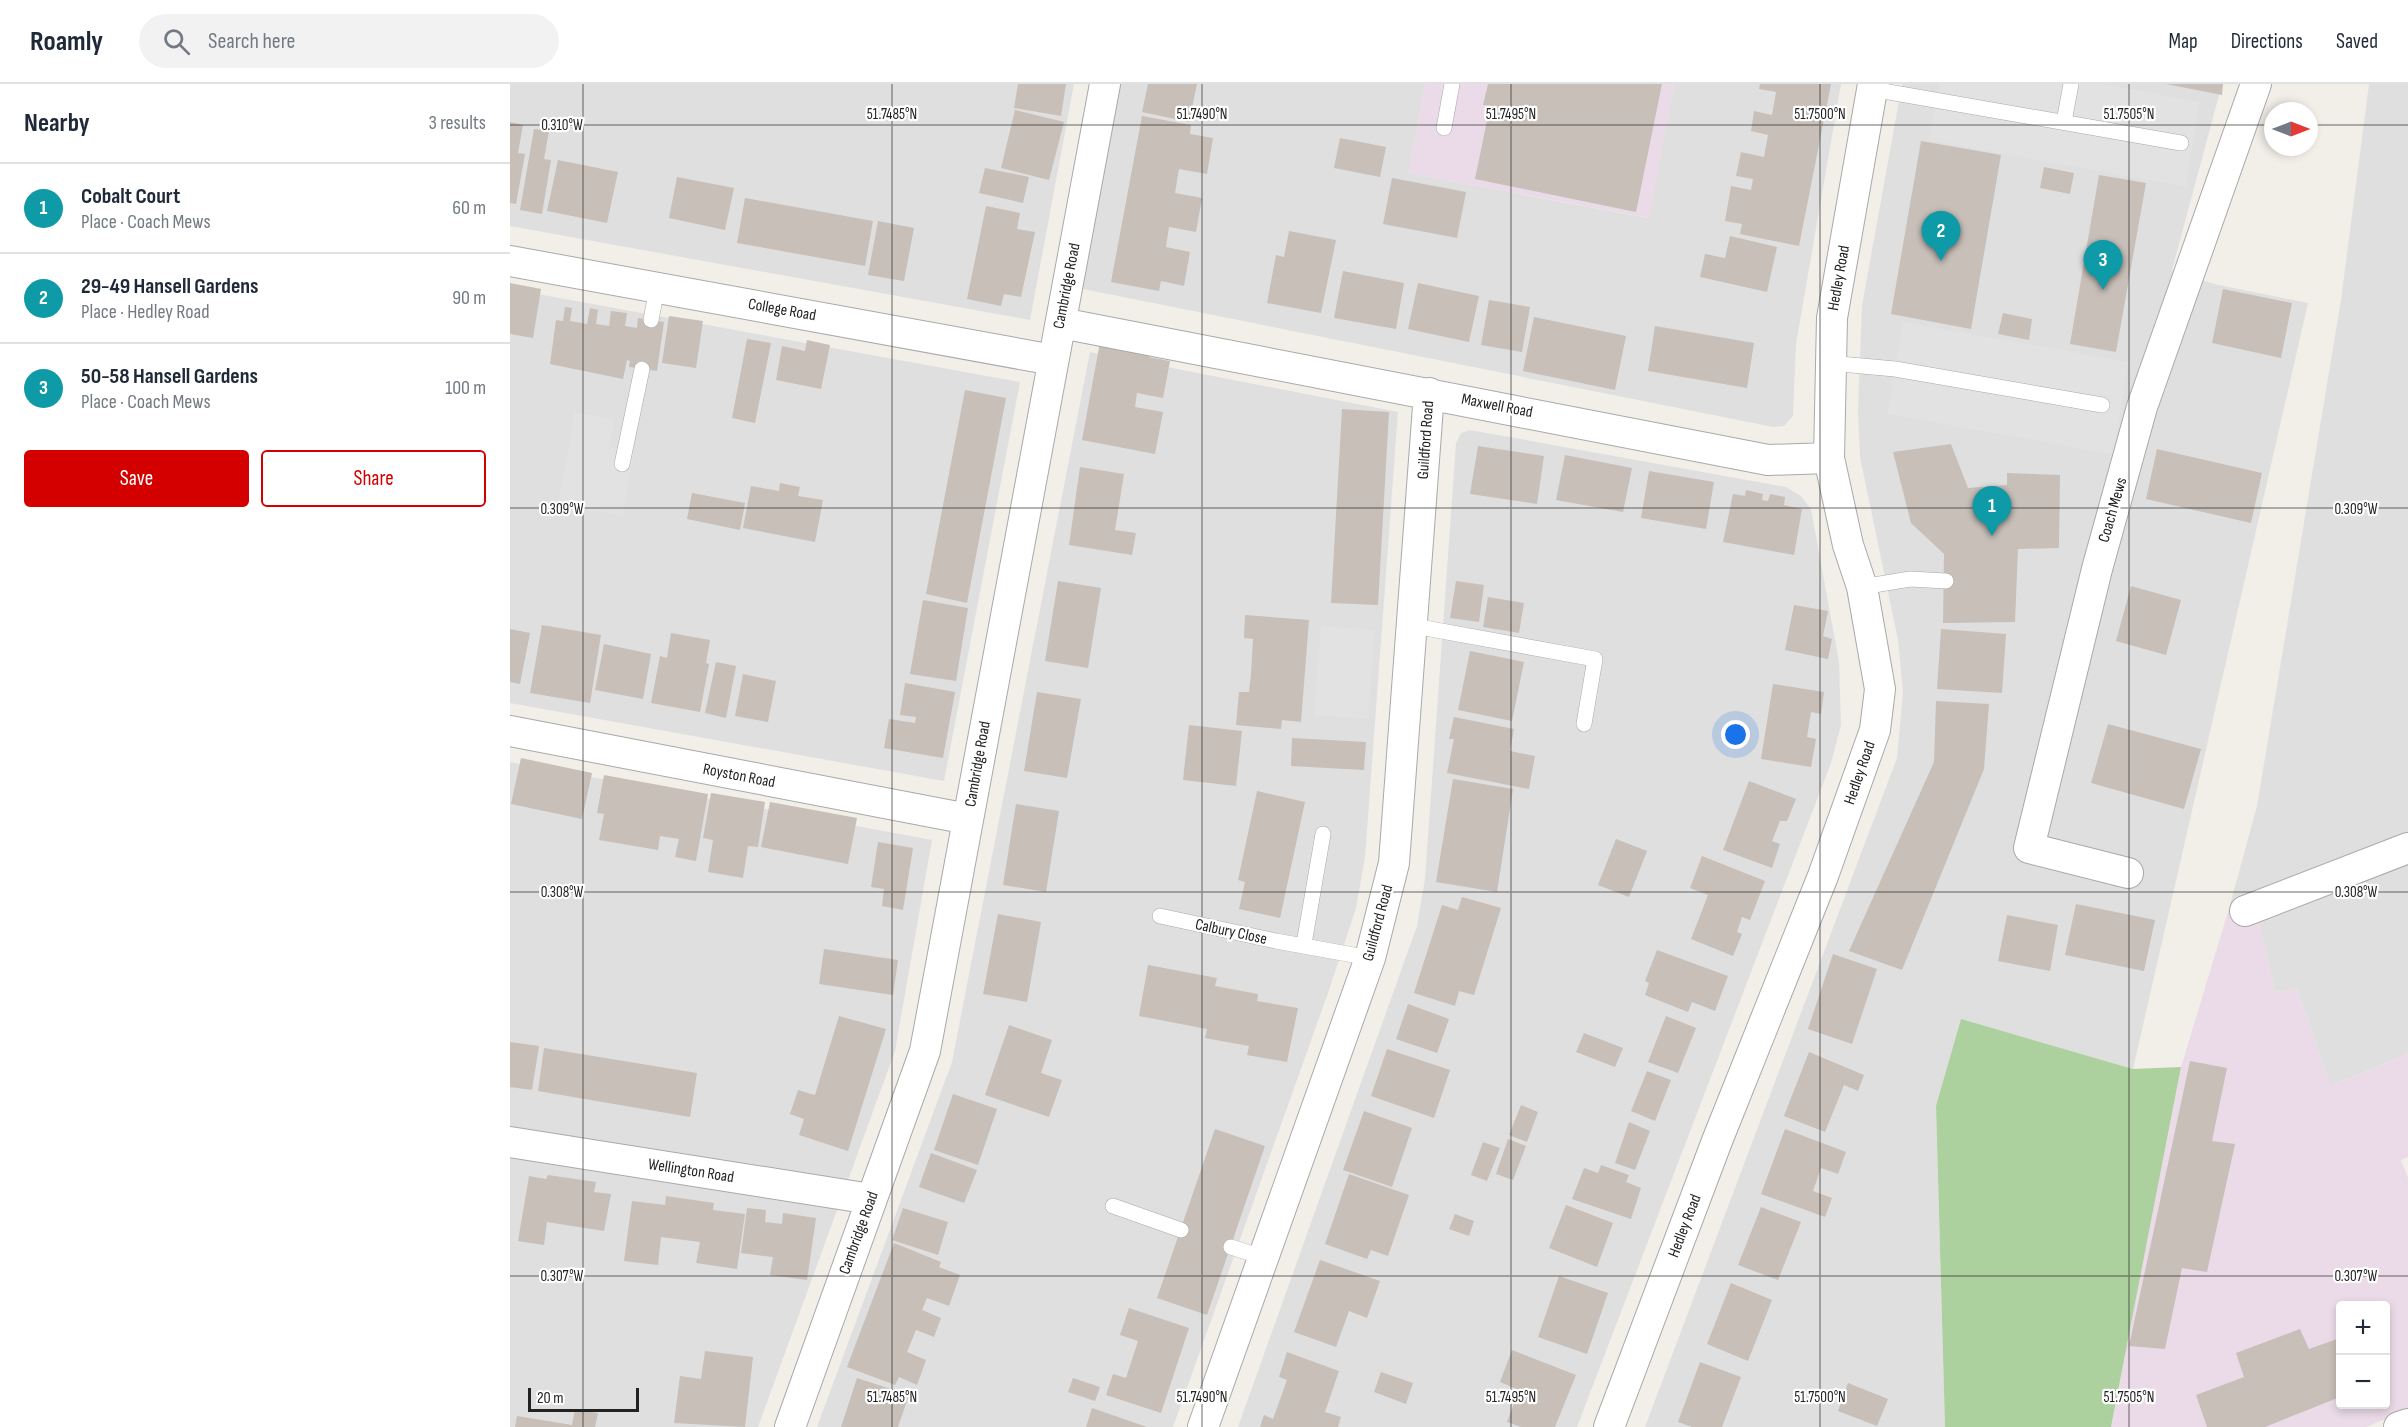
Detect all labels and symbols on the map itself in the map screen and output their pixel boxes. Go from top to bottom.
north arrow [2264,102,2318,156]
text: 51.7485°N [867,105,917,124]
text: 51.7490°N [1176,105,1228,124]
text: 51.7495°N [1486,105,1536,124]
text: 51.7500°N [1794,105,1846,124]
text: 51.7505°N [2104,105,2154,124]
text: 0.310°W [541,116,583,135]
pin: 2 [1922,212,1960,261]
pin: 3 [2084,240,2122,290]
street label: Cambridge Road [1049,242,1085,330]
street label: Hedley Road [1824,244,1854,312]
street label: College Road [747,295,817,325]
street label: Maxwell Road [1460,390,1534,422]
street label: Guildford Road [1414,400,1438,480]
street label: Coach Mews [2095,475,2131,545]
pin: 1 [1972,486,2012,536]
text: 0.309°W [541,500,584,519]
text: 0.309°W [2335,500,2378,519]
street label: Cambridge Road [961,720,995,808]
your location [1721,720,1750,749]
street label: Hedley Road [1840,739,1880,807]
street label: Royston Road [701,760,777,792]
text: 0.308°W [541,883,584,902]
street label: Guildford Road [1359,883,1397,963]
text: 0.308°W [2335,883,2378,902]
street label: Calbury Close [1193,915,1269,949]
street label: Wellington Road [647,1155,735,1187]
street label: Cambridge Road [835,1189,883,1277]
street label: Hedley Road [1664,1192,1706,1260]
text: 0.307°W [541,1267,584,1286]
text: 0.307°W [2335,1267,2378,1286]
scale bar [528,1385,639,1412]
text: 51.7485°N [867,1388,917,1407]
text: 51.7490°N [1176,1388,1228,1407]
text: 51.7495°N [1486,1388,1536,1407]
text: 51.7500°N [1794,1388,1846,1407]
text: 51.7505°N [2104,1388,2154,1407]

